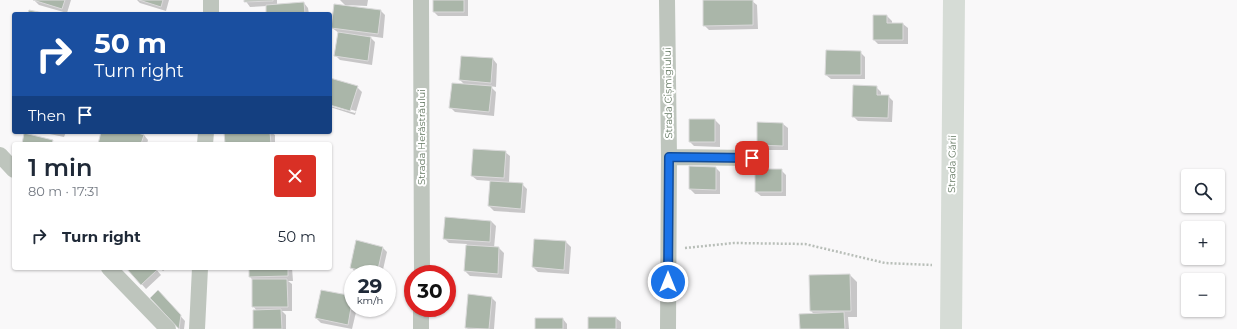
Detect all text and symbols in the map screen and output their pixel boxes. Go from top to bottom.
text: 50 m [94,26,167,60]
icon: right [28,28,80,80]
street label: Strada Cișmigiului [661,47,675,139]
text: Turn right [94,60,184,82]
street label: Strada Herăstrăului [415,89,428,185]
icon: arrive [74,104,96,126]
text: Then [28,106,66,125]
street label: Strada Gării [945,135,959,193]
pin [735,141,769,175]
icon: arrive [741,147,763,169]
text: 1 min [28,153,92,182]
button: close [274,155,316,197]
map controls [1181,169,1225,317]
button: search [1181,169,1225,213]
text: 80 m · 17:31 [28,183,99,199]
button: + [1181,221,1225,265]
icon: right [28,225,50,247]
text: Turn right [62,227,141,246]
text: 50 m [278,227,316,246]
position arrow [647,261,689,303]
speed limit sign: 30 [404,265,456,317]
button: − [1181,273,1225,317]
text: 29 [358,274,382,298]
text: km/h [357,294,383,307]

